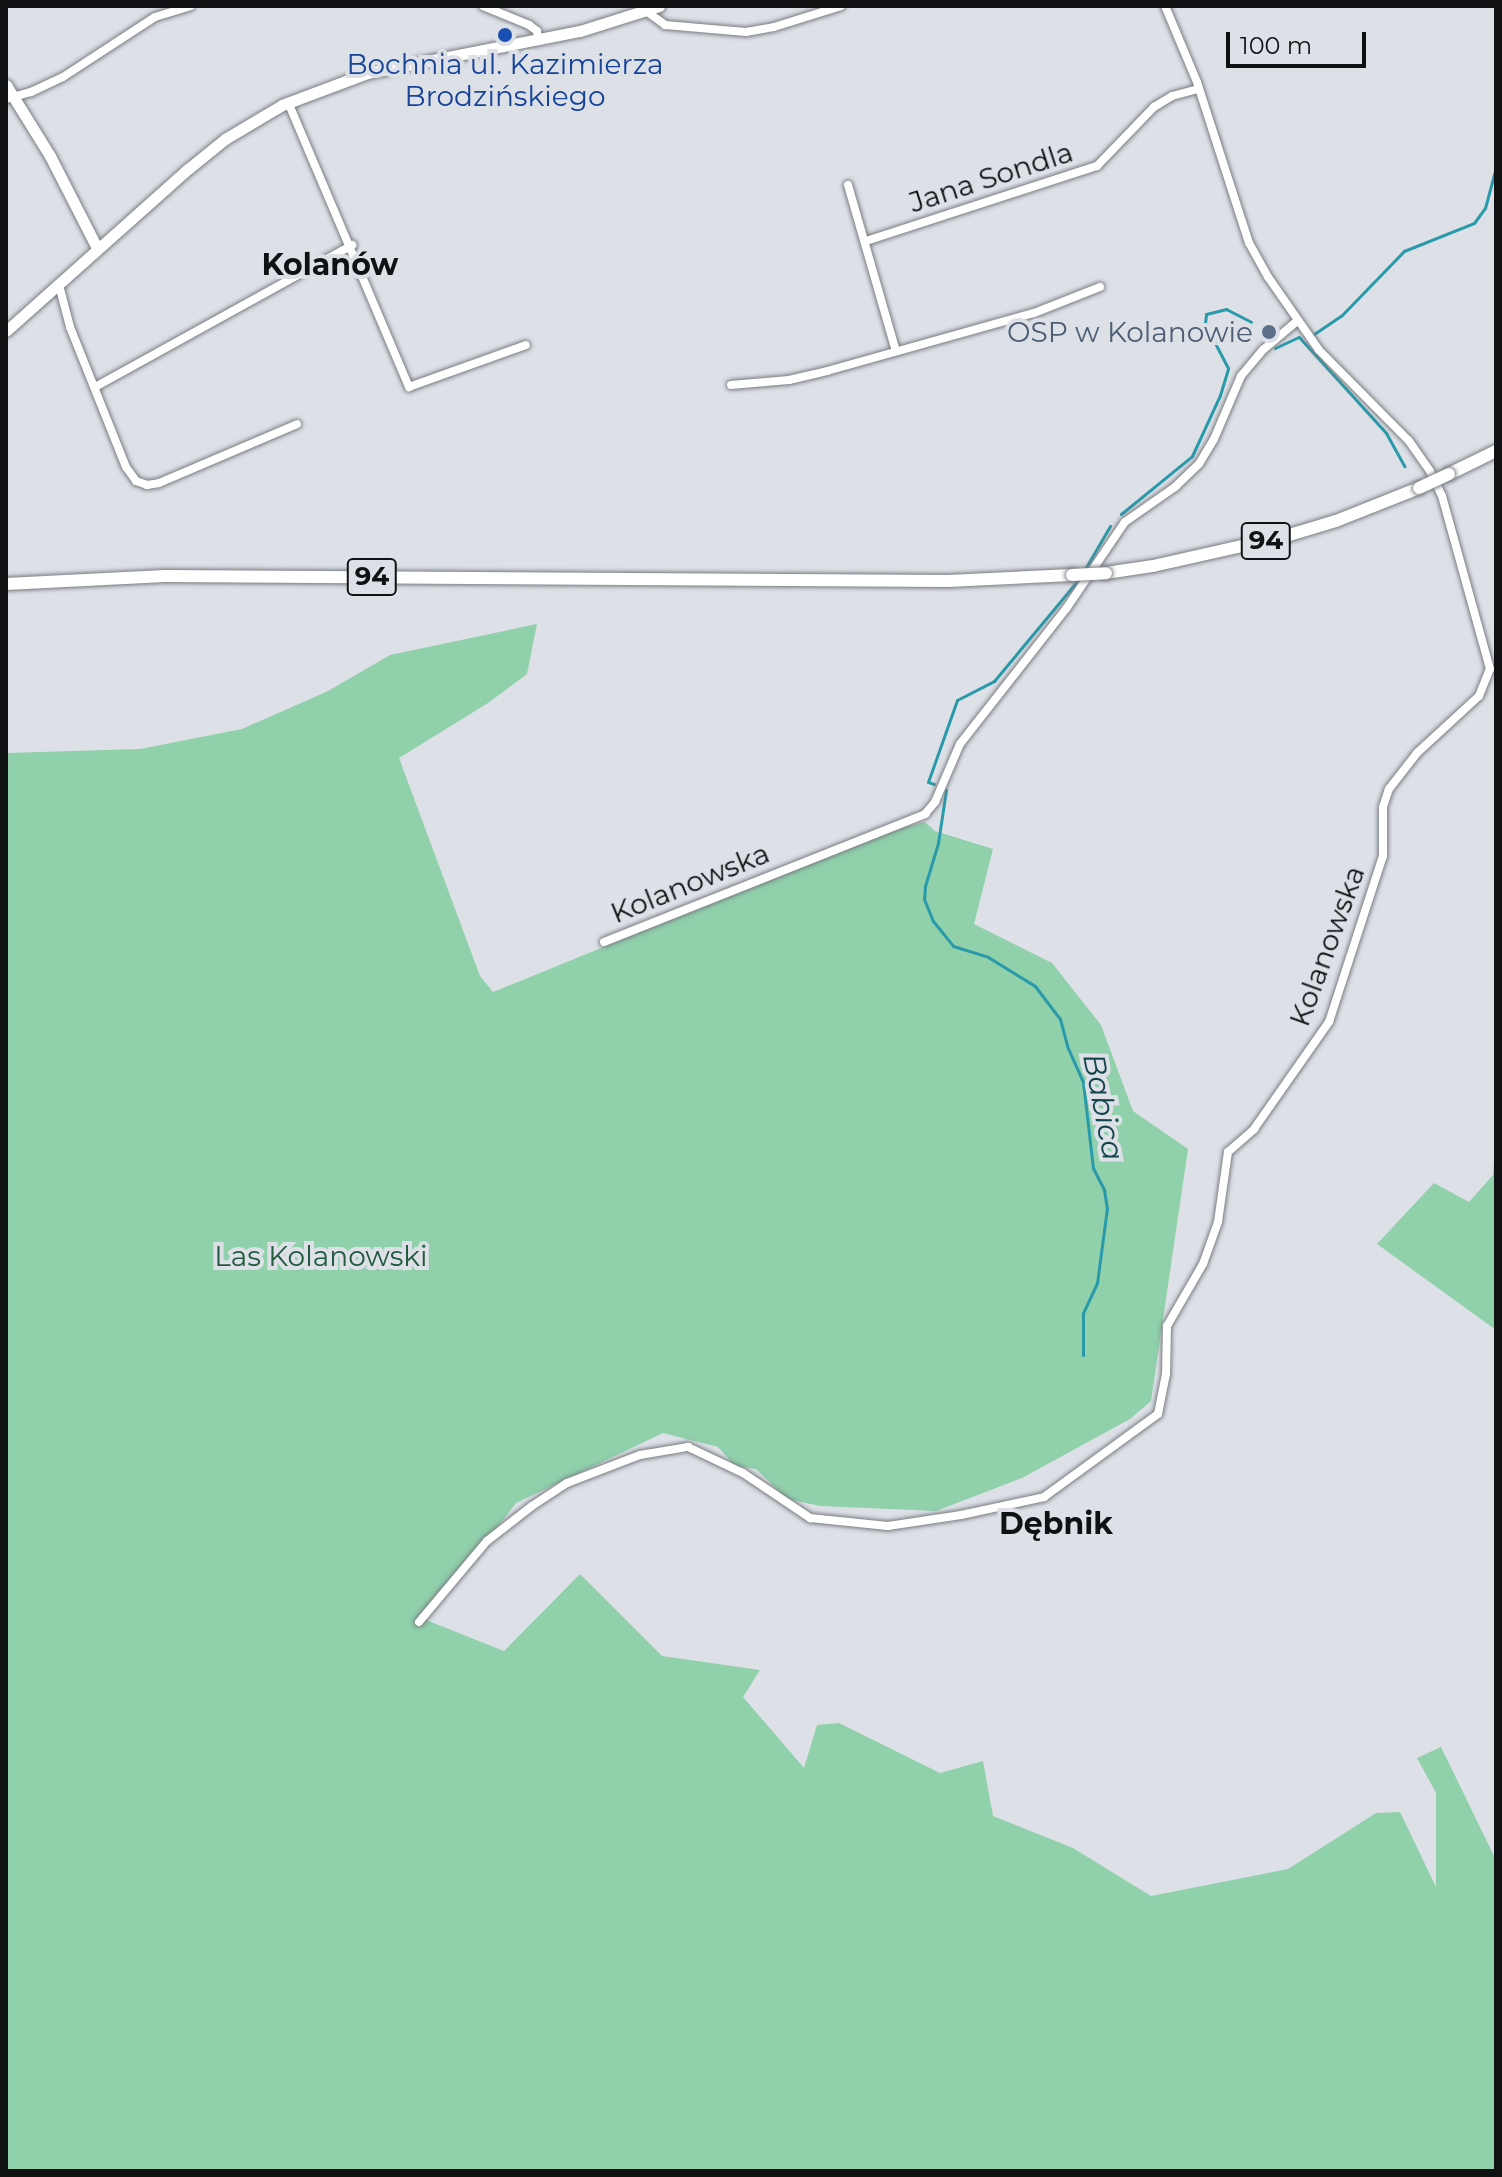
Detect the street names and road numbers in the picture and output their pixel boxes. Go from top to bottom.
street label: Jana Sondla [905,135,1077,219]
road number: 94 [1240,519,1292,563]
road number: 94 [346,555,398,599]
street label: Kolanowska [606,836,774,930]
street label: Kolanowska [1282,861,1372,1031]

